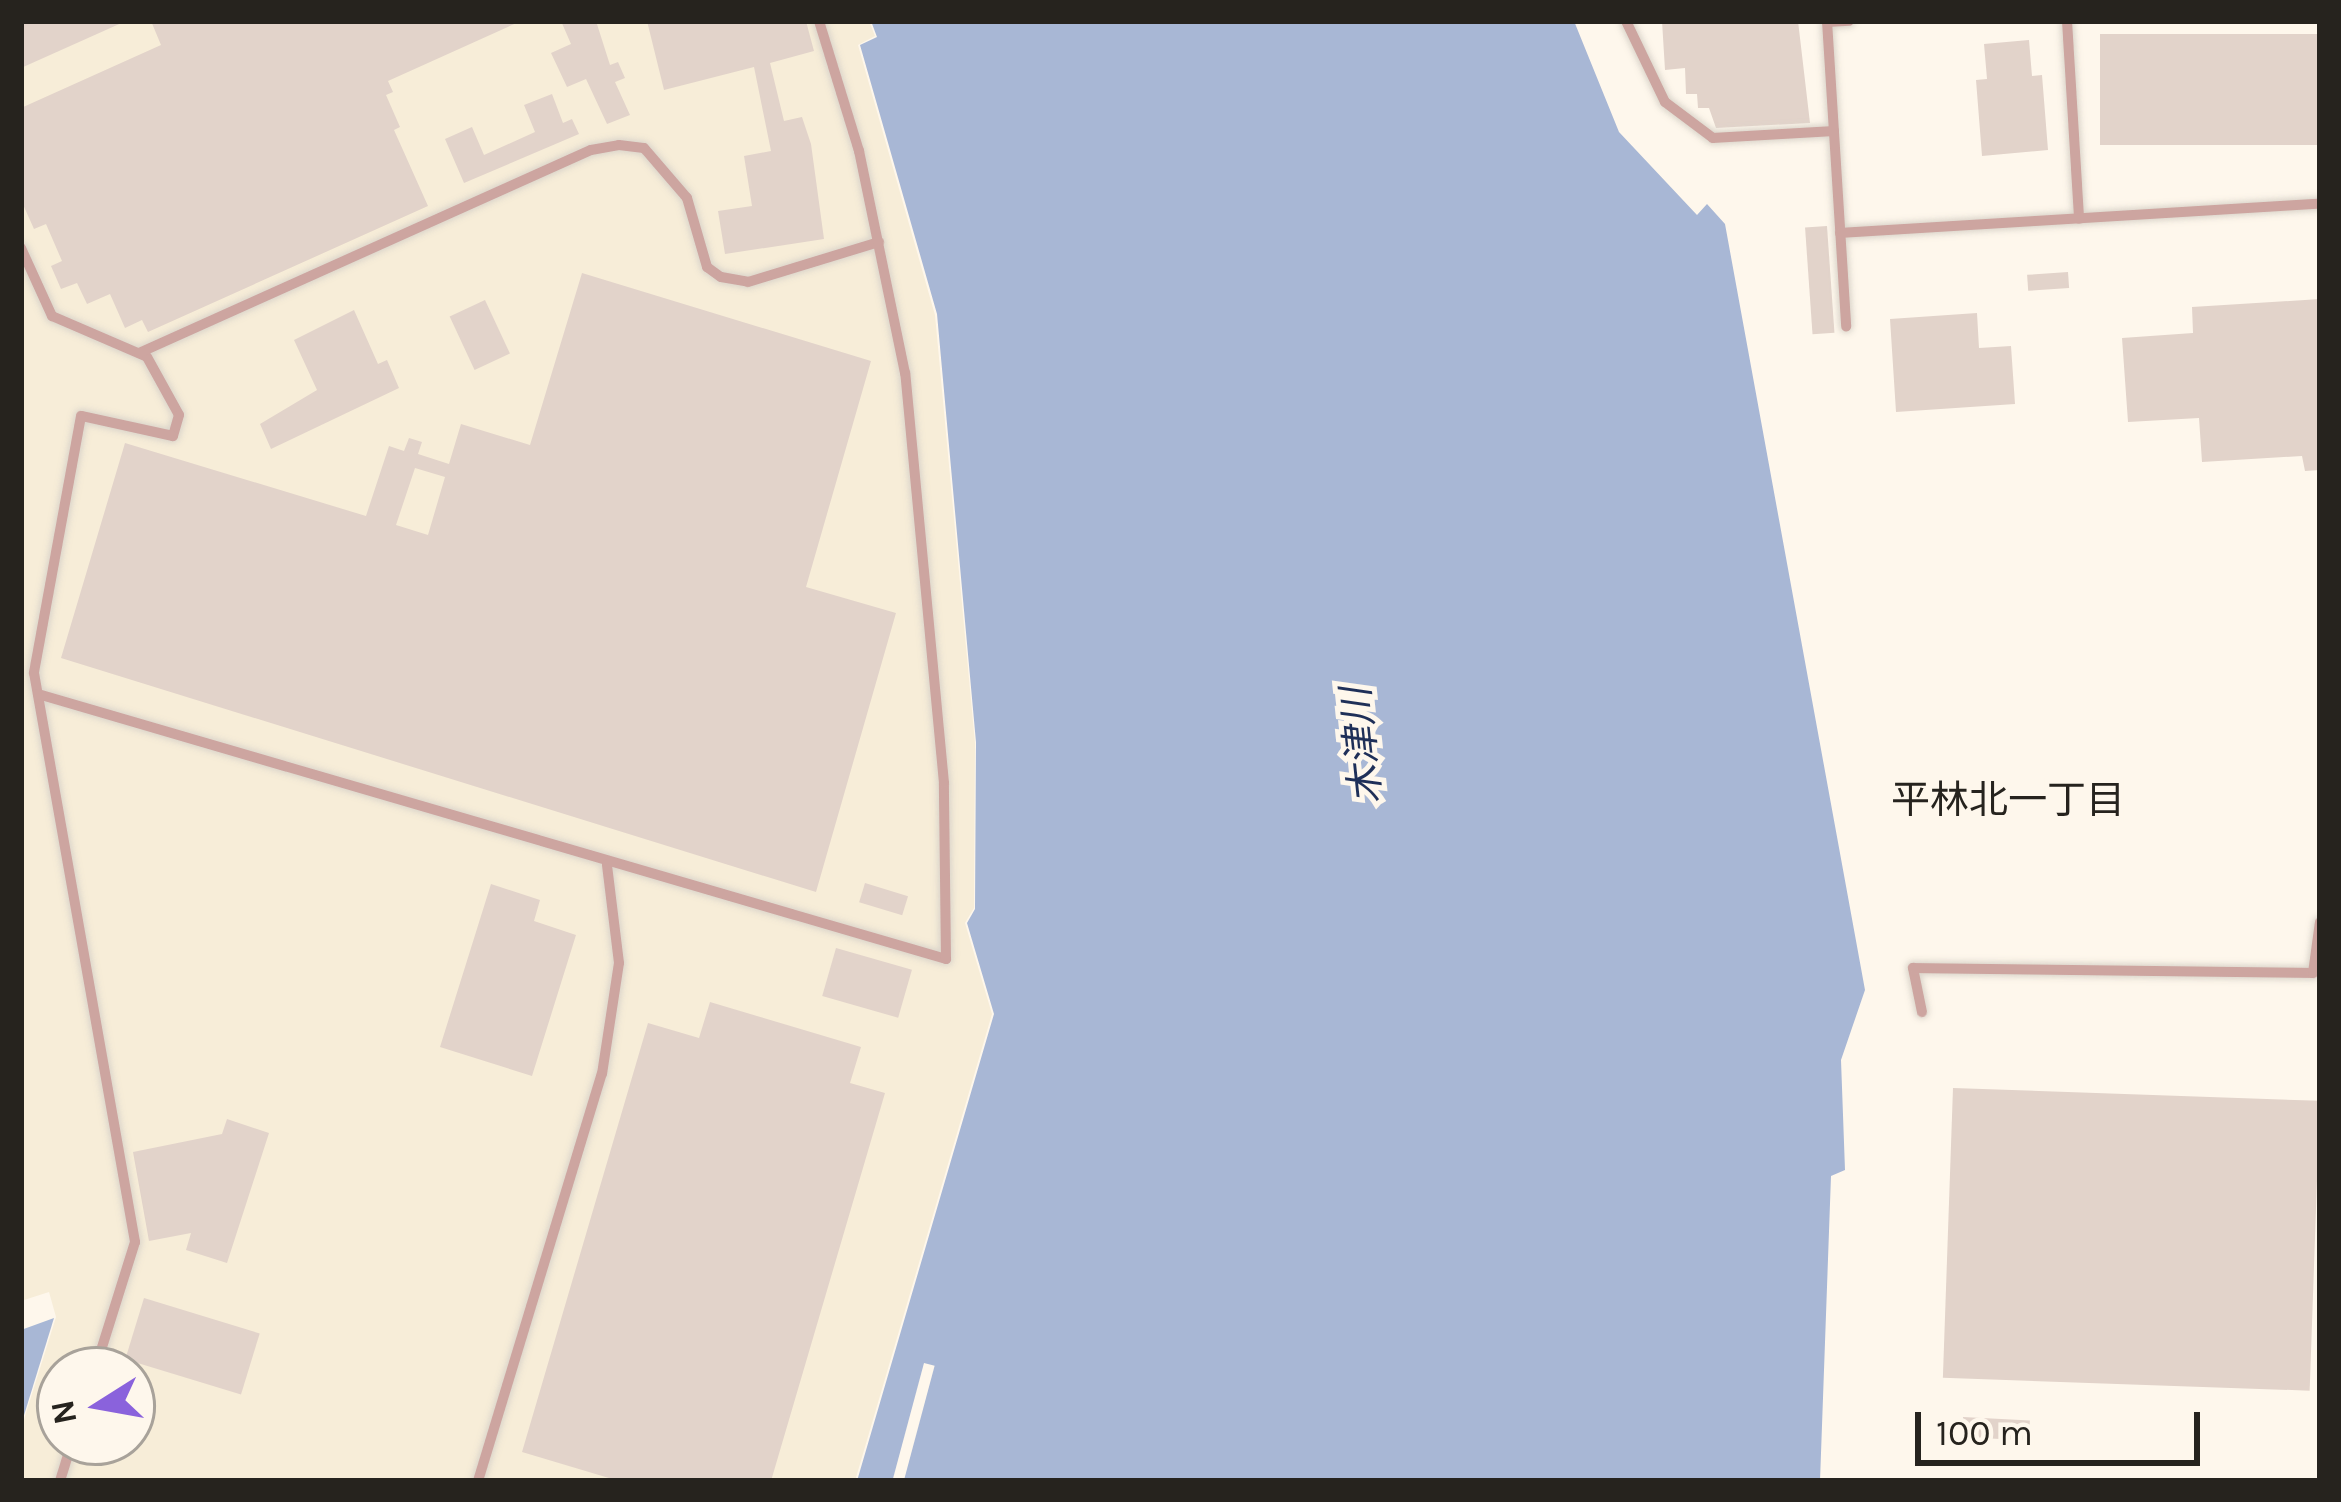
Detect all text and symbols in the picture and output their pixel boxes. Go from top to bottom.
water label: 木津川 [1333,685,1391,807]
district label: 平林北一丁目 [1891,777,2125,823]
north arrow [36,1346,156,1466]
scale bar [1921,1388,2206,1462]
text: N [43,1397,85,1428]
text: 100 m [1936,1412,2033,1454]

